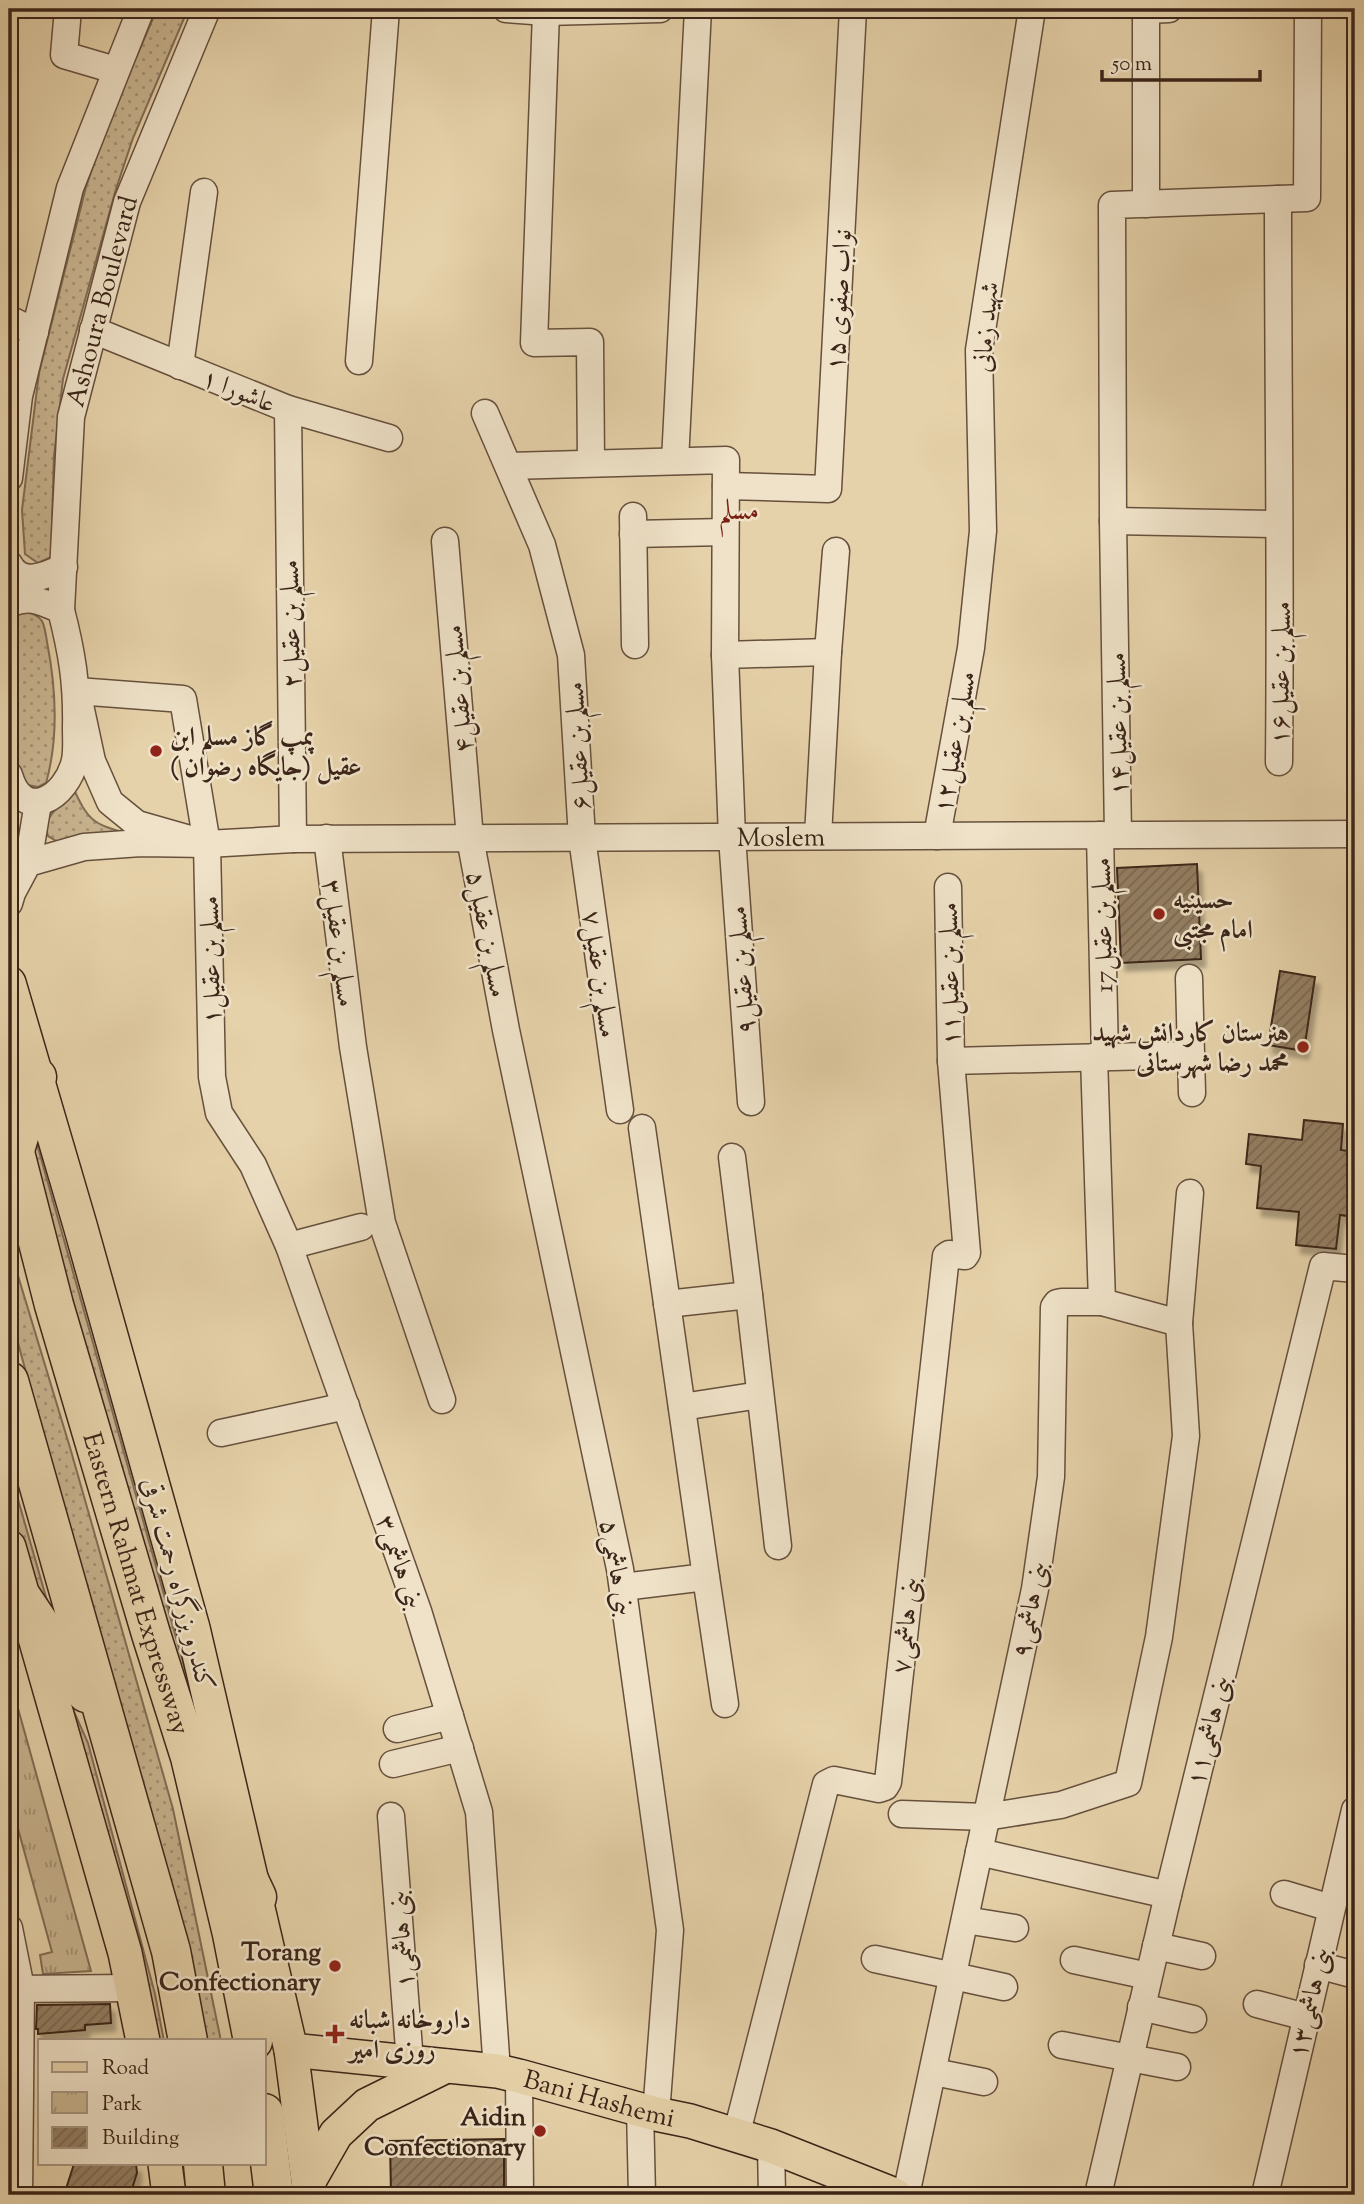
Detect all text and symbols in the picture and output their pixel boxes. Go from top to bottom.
scale bar [1102,38,1259,82]
text: 50 m [1111,50,1152,80]
street label: Ashoura Boulevard [58,192,149,411]
street label: نواب صفوی ۱۵ [818,228,863,372]
street label: شهید زمانی [965,280,1010,374]
street label: عاشورا ۱ [196,361,281,424]
district label: مسلم [719,492,759,538]
street label: مسلم بن عقیل۲ [273,559,317,689]
street label: مسلم بن عقیل۱۶ [1263,601,1307,745]
street label: مسلم بن عقیل۴ [436,623,490,754]
street label: مسلم بن عقیل۱۴ [1100,652,1144,796]
street label: مسلم بن عقیل۱۲ [926,668,992,817]
street label: مسلم بن عقیل۶ [558,680,606,811]
place label: پمپ گاز مسلم ابن عقیل (جایگاه رضوان ) [170,720,362,787]
marker: پمپ گاز مسلم ابن عقیل (جایگاه رضوان ) [148,743,164,759]
street label: Moslem [737,820,825,858]
street label: مسلم بن عقیل17 [1085,857,1129,993]
street label: مسلم بن عقیل۵ [450,868,516,1002]
street label: مسلم بن عقیل۳ [306,877,364,1010]
place label: حسینیه امام مجتبی [1173,883,1253,952]
street label: مسلم بن عقیل۱ [193,895,237,1025]
street label: مسلم بن عقیل۱۱ [932,902,976,1046]
street label: مسلم بن عقیل۹ [721,904,771,1035]
marker: حسینیه امام مجتبی [1151,906,1167,922]
street label: مسلم بن عقیل۷ [566,908,626,1041]
place label: هنرستان کاردانش شهید محمد رضا شهرستانی [1092,1016,1289,1083]
marker: هنرستان کاردانش شهید محمد رضا شهرستانی [1295,1039,1311,1055]
street label: Eastern Rahmat Expressway [72,1428,198,1740]
street label: کندرو بزرگراه رحمت شرقی [130,1474,224,1695]
street label: بنی هاشمی۳ [365,1510,432,1615]
street label: بنی هاشمی۵ [589,1517,642,1620]
street label: بنی هاشمی۹ [1004,1558,1059,1661]
street label: بنی هاشمی۷ [884,1574,931,1676]
street label: بنی هاشمی۱۱ [1179,1671,1242,1790]
street label: بنی هاشمی۱ [382,1889,425,1989]
place label: Torang Confectionary [159,1935,321,2002]
street label: بنی هاشمی۱۳ [1281,1943,1342,2062]
marker: Torang Confectionary [327,1958,343,1974]
place label: داروخانه شبانه روزی امیر [346,2003,471,2070]
marker: داروخانه شبانه روزی امیر [327,2026,343,2042]
legend [38,2039,266,2166]
text: Road [102,2054,149,2084]
street label: Bani Hashemi [519,2062,678,2138]
text: Park [102,2090,143,2120]
place label: Aidin Confectionary [364,2100,527,2167]
marker: Aidin Confectionary [532,2123,548,2139]
text: Building [102,2124,179,2154]

